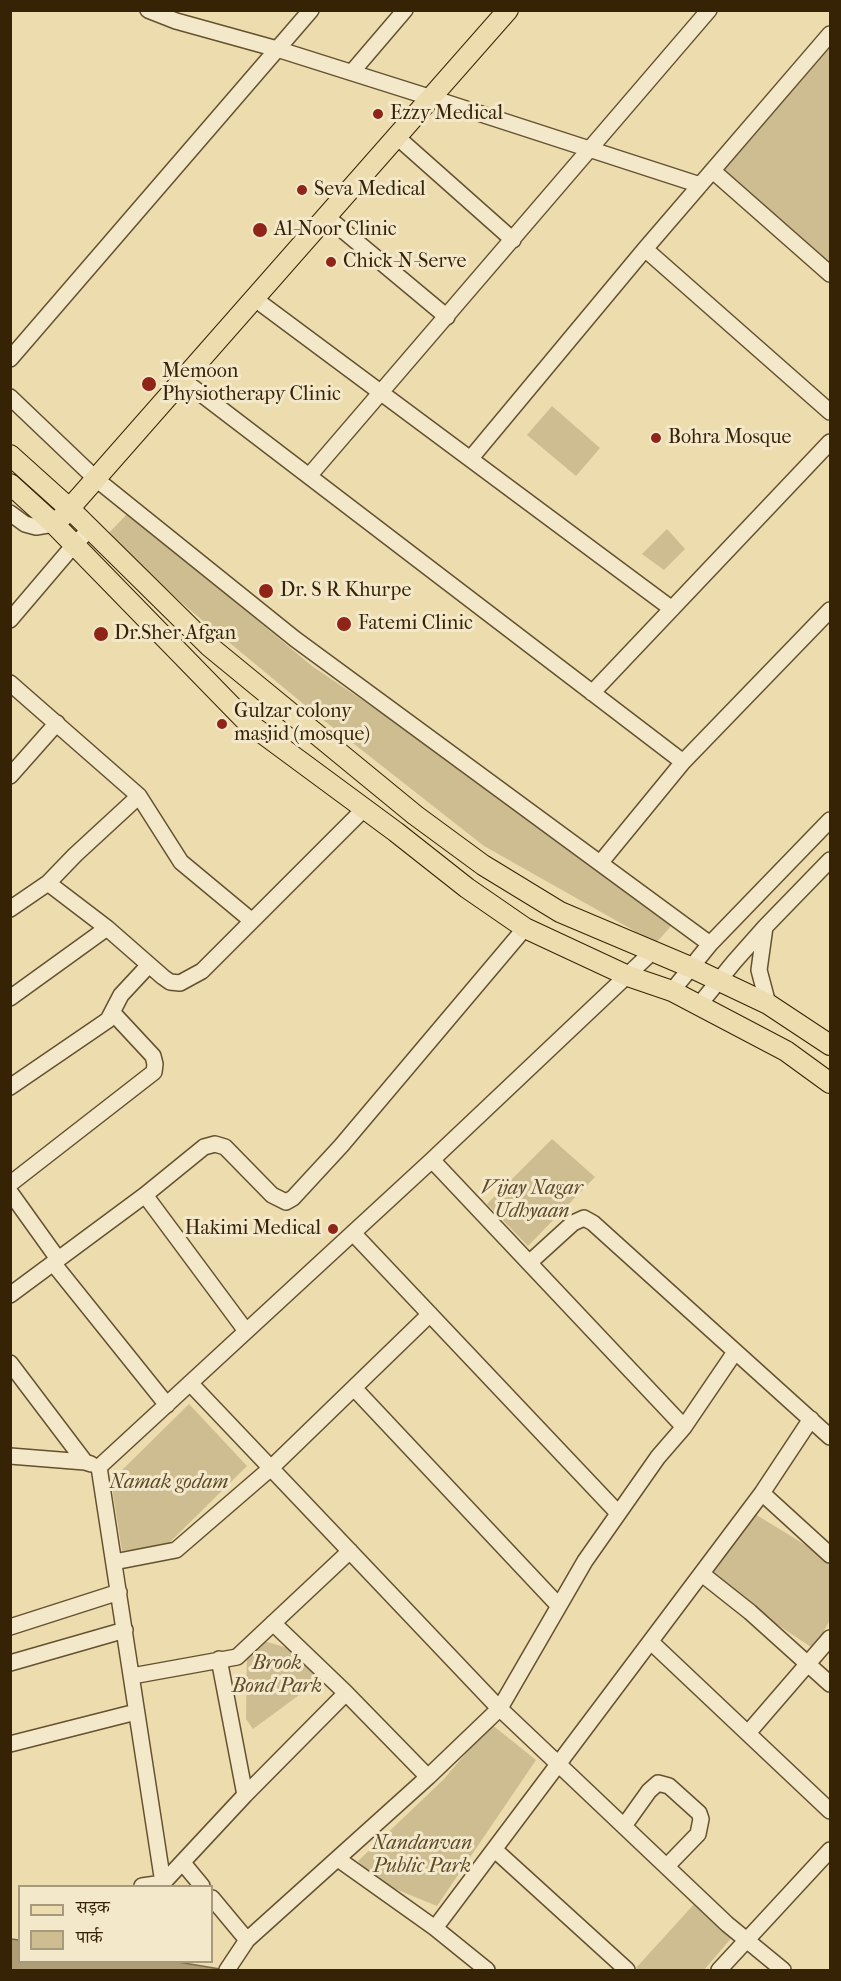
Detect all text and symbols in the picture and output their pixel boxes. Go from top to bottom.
place label: Ezzy Medical [390,102,503,126]
marker: Ezzy Medical [371,107,385,121]
place label: Seva Medical [314,178,426,202]
marker: Seva Medical [295,183,309,197]
place label: Al-Noor Clinic [274,218,397,242]
marker: Al-Noor Clinic [251,221,269,239]
place label: Chick-N-Serve [343,250,466,274]
marker: Chick-N-Serve [324,255,338,269]
place label: Memoon Physiotherapy Clinic [162,360,341,407]
marker: Memoon Physiotherapy Clinic [140,375,158,393]
place label: Bohra Mosque [668,426,791,450]
marker: Bohra Mosque [649,431,663,445]
place label: Dr. S R Khurpe [280,579,411,603]
marker: Dr. S R Khurpe [257,582,275,600]
place label: Fatemi Clinic [358,612,473,636]
marker: Fatemi Clinic [335,615,353,633]
place label: Dr.Sher Afgan [114,622,236,646]
marker: Dr.Sher Afgan [92,625,110,643]
place label: Gulzar colony masjid (mosque) [234,700,370,747]
marker: Gulzar colony masjid (mosque) [215,717,229,731]
park label: Vijay Nagar Udhyaan [481,1177,583,1224]
place label: Hakimi Medical [185,1217,321,1241]
marker: Hakimi Medical [326,1222,340,1236]
park label: Namak godam [110,1471,228,1495]
park label: Brook Bond Park [232,1652,322,1699]
park label: Nandanvan Public Park [372,1832,472,1879]
legend [18,1885,213,1963]
text: सड़क [76,1897,110,1918]
text: पार्क [76,1927,103,1948]

